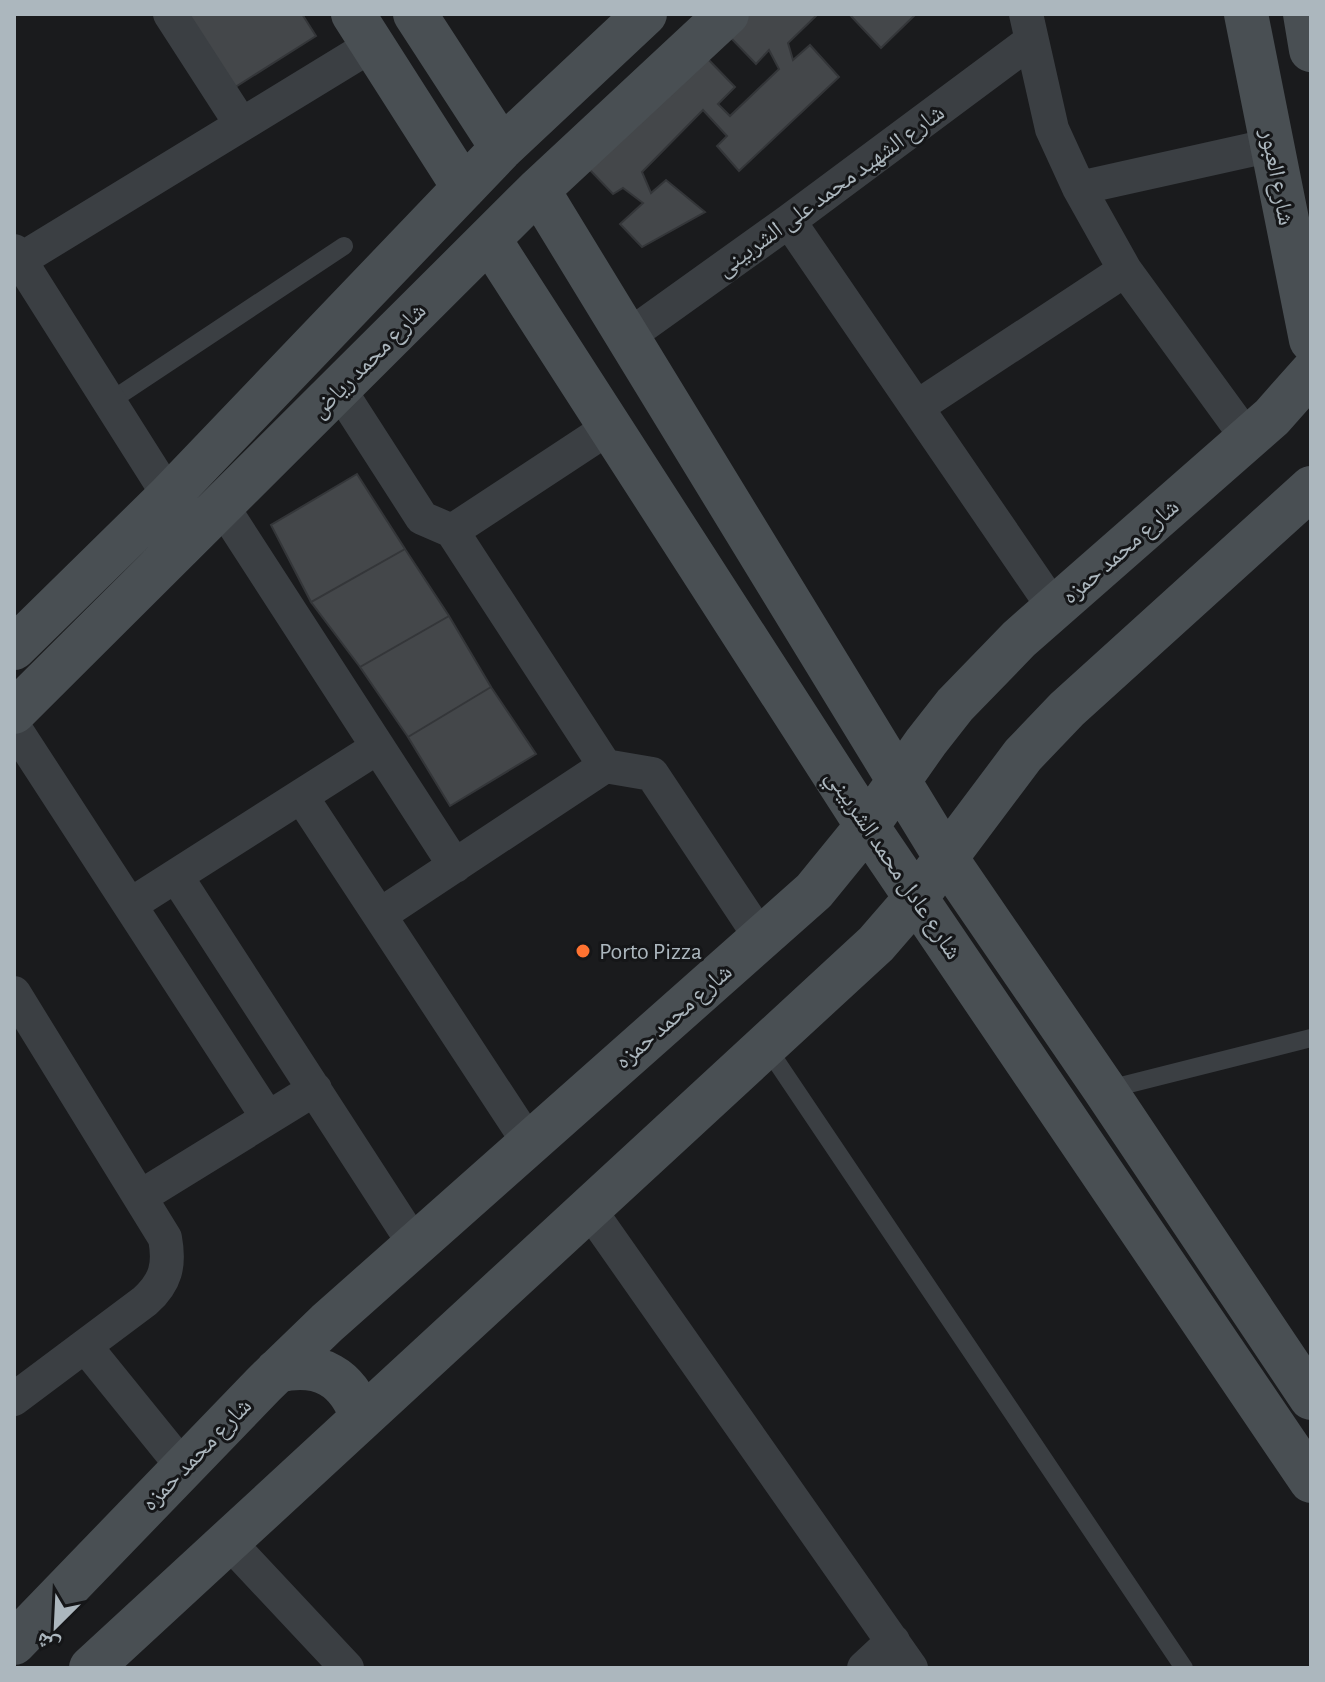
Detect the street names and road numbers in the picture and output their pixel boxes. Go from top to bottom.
street label: شارع الشهيد محمد على الشربينى [712,100,950,283]
street label: شارع العبور [1254,126,1298,228]
street label: شارع محمد رياض [307,299,432,424]
street label: شارع محمد حمزه [1058,495,1185,610]
street label: شارع عادل محمد الشربيني [816,765,966,967]
street label: شارع محمد حمزه [611,960,738,1075]
street label: شارع محمد حمزه [137,1394,258,1517]

